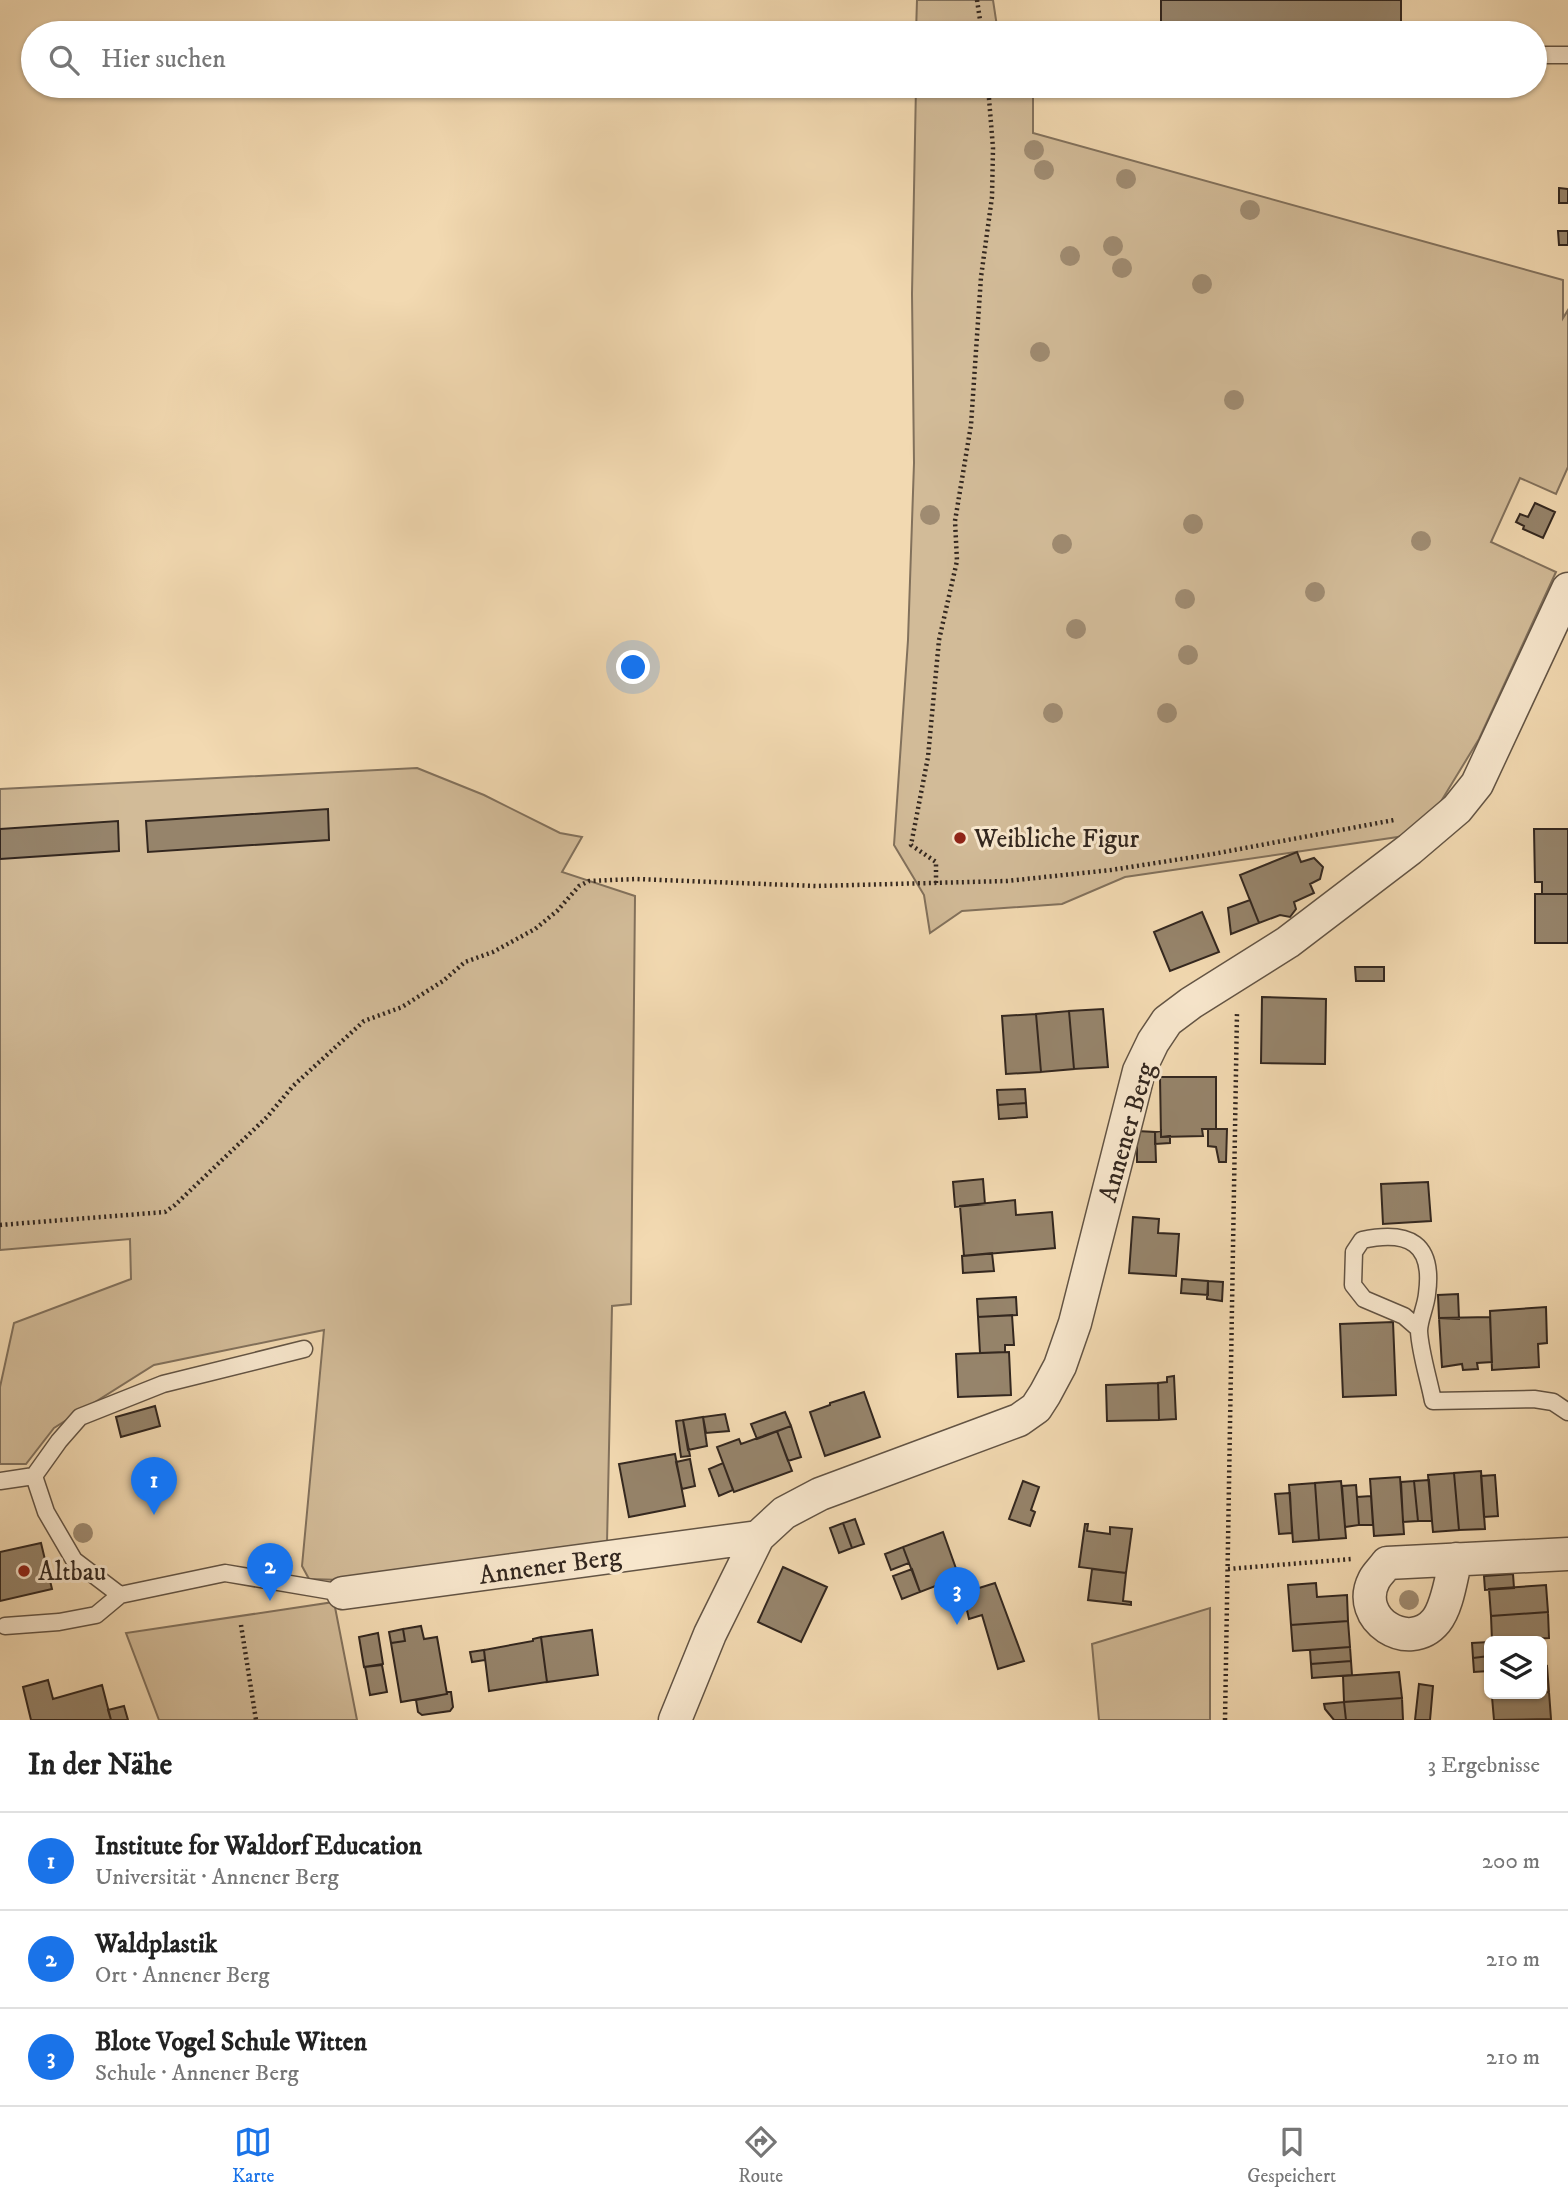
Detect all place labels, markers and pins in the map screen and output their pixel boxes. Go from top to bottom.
place label: Weibliche Figur [973,823,1140,856]
marker: Weibliche Figur [952,830,968,846]
pin: 1 [131,1457,177,1515]
pin: 2 [247,1543,293,1601]
place label: Altbau [38,1556,106,1589]
marker: Altbau [16,1563,32,1579]
pin: 3 [934,1567,980,1625]

